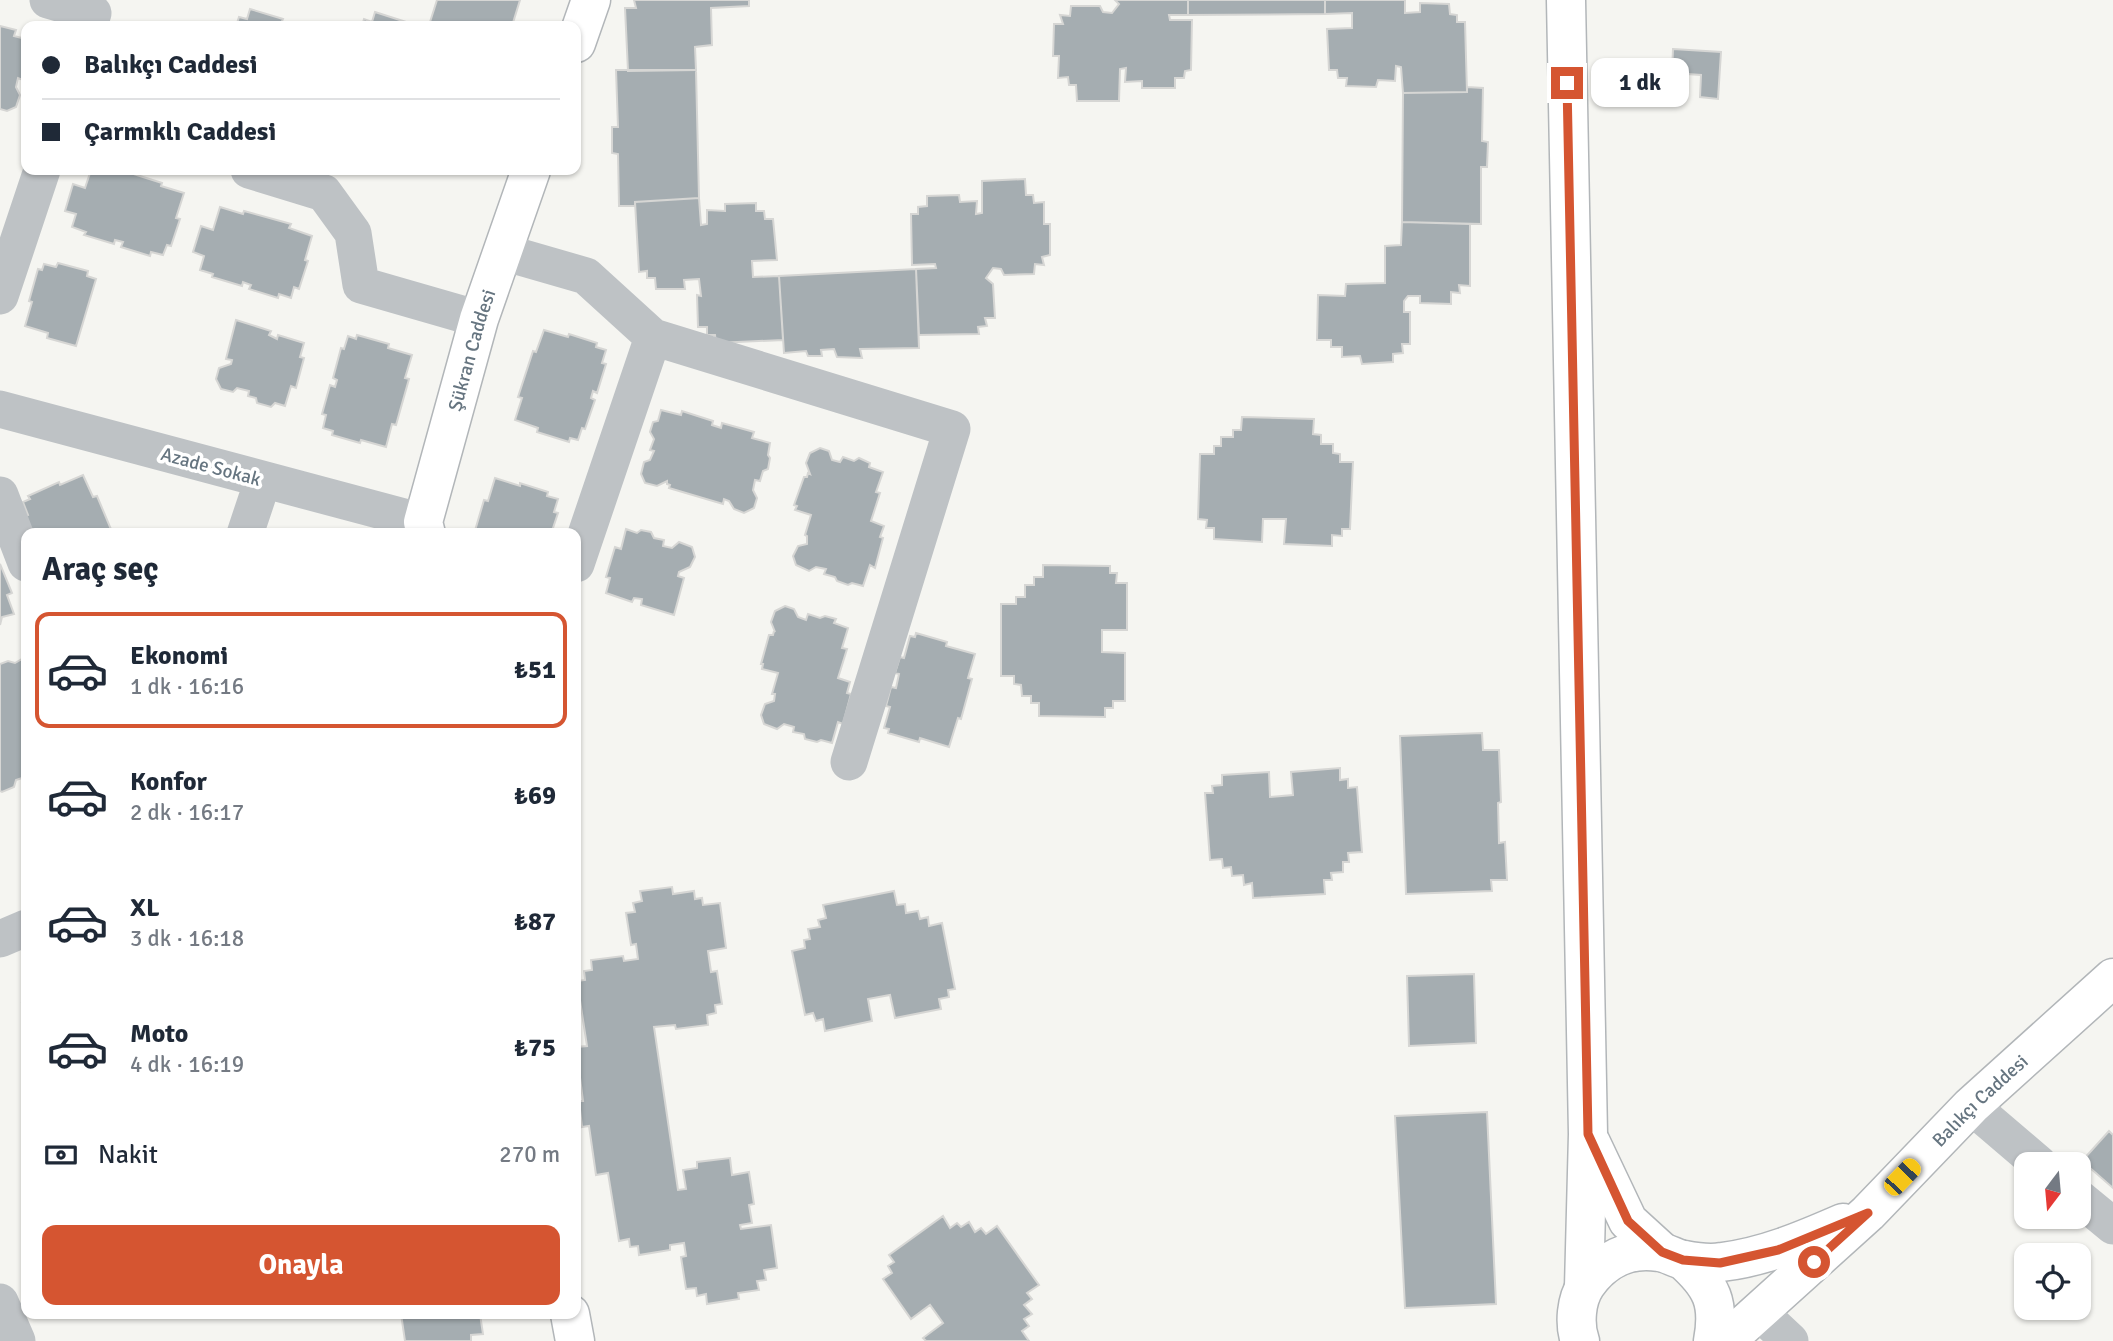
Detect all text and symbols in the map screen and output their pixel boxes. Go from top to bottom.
text: Balıkçı Caddesi [84,49,257,81]
callout: 1 dk [1592,58,1690,108]
route end [1551,67,1583,99]
text: 1 dk [1619,68,1661,97]
text: Çarmıklı Caddesi [84,116,276,148]
street label: Şükran Caddesi [443,286,501,414]
street label: Azade Sokak [158,442,264,492]
text: Araç seç [42,550,159,589]
icon: car [46,639,109,702]
text: Ekonomi [130,640,228,672]
text: ₺51 [514,654,556,686]
text: 1 dk · 16:16 [130,672,244,701]
icon: car [46,765,109,828]
text: Konfor [130,766,207,798]
text: ₺69 [514,780,556,812]
text: 2 dk · 16:17 [130,798,244,827]
icon: car [46,891,109,954]
text: XL [130,892,160,924]
text: ₺87 [514,906,556,938]
text: 3 dk · 16:18 [130,924,244,953]
icon: car [46,1017,109,1080]
text: Moto [130,1018,188,1050]
text: ₺75 [514,1032,556,1064]
text: 4 dk · 16:19 [130,1050,244,1079]
street label: Balıkçı Caddesi [1927,1050,2033,1152]
icon: cash [42,1136,80,1174]
text: Nakit [98,1139,158,1171]
text: 270 m [499,1140,560,1169]
north arrow [2014,1152,2091,1228]
map controls [2014,1152,2091,1320]
car [1880,1155,1925,1199]
button: Onayla [42,1225,560,1305]
button: locate [2014,1243,2091,1320]
route start [1798,1246,1830,1278]

